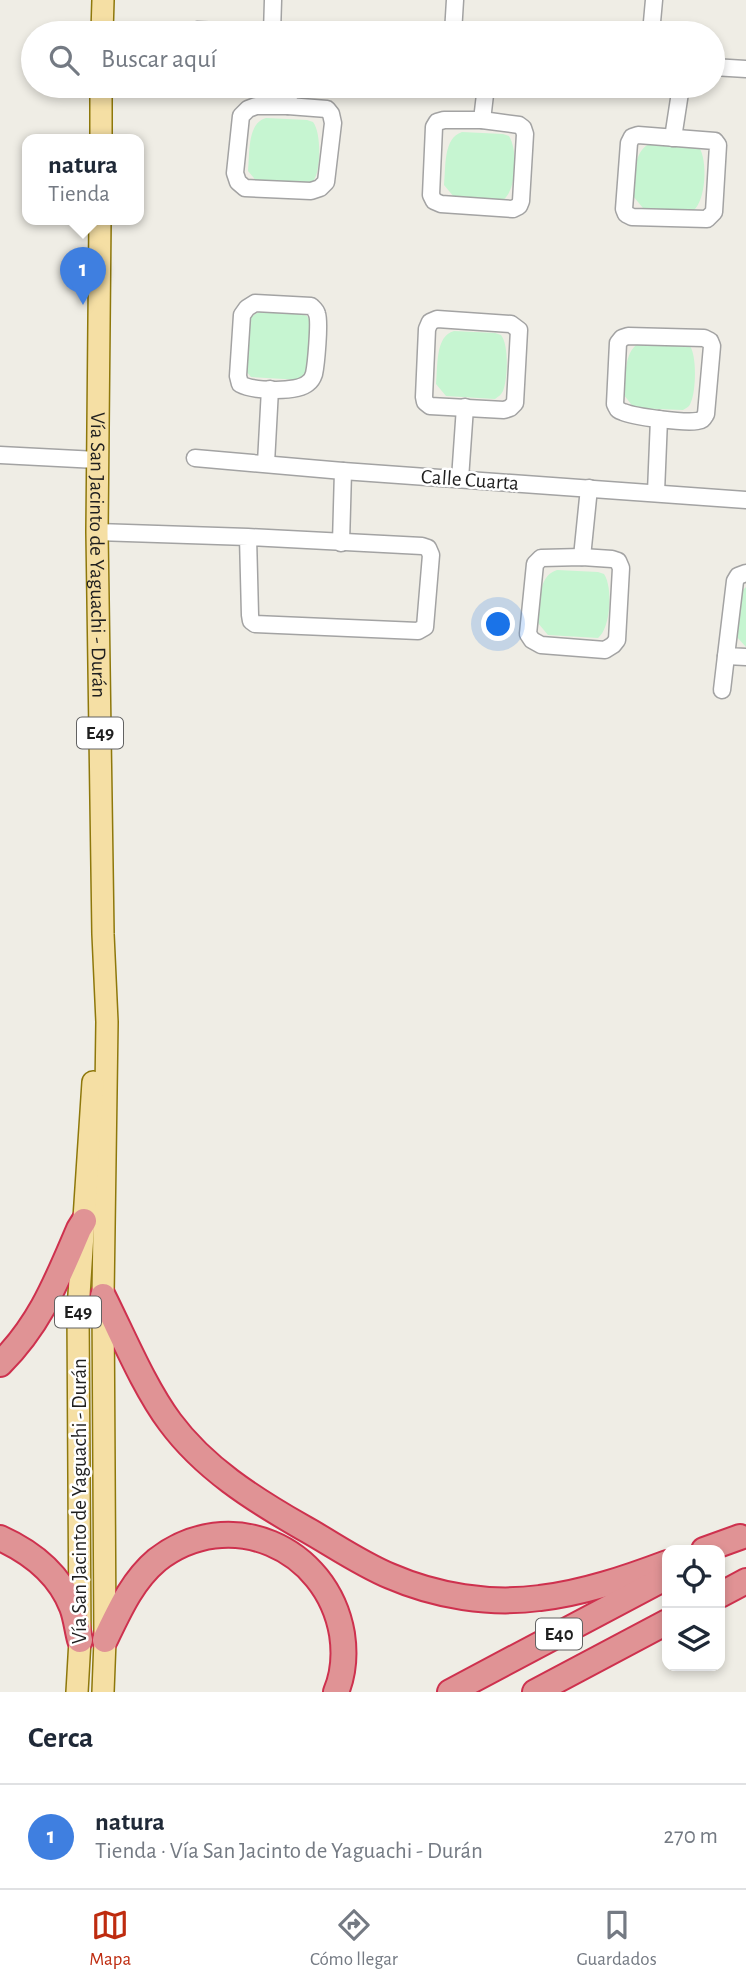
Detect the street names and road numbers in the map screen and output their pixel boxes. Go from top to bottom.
street label: Vía San Jacinto de Yaguachi - Durán [86,412,110,698]
street label: Calle Cuarta [420,466,520,494]
road number: E49 [77,718,123,748]
road number: E49 [55,1296,101,1328]
street label: Vía San Jacinto de Yaguachi - Durán [69,1358,90,1644]
road number: E40 [536,1618,582,1650]

